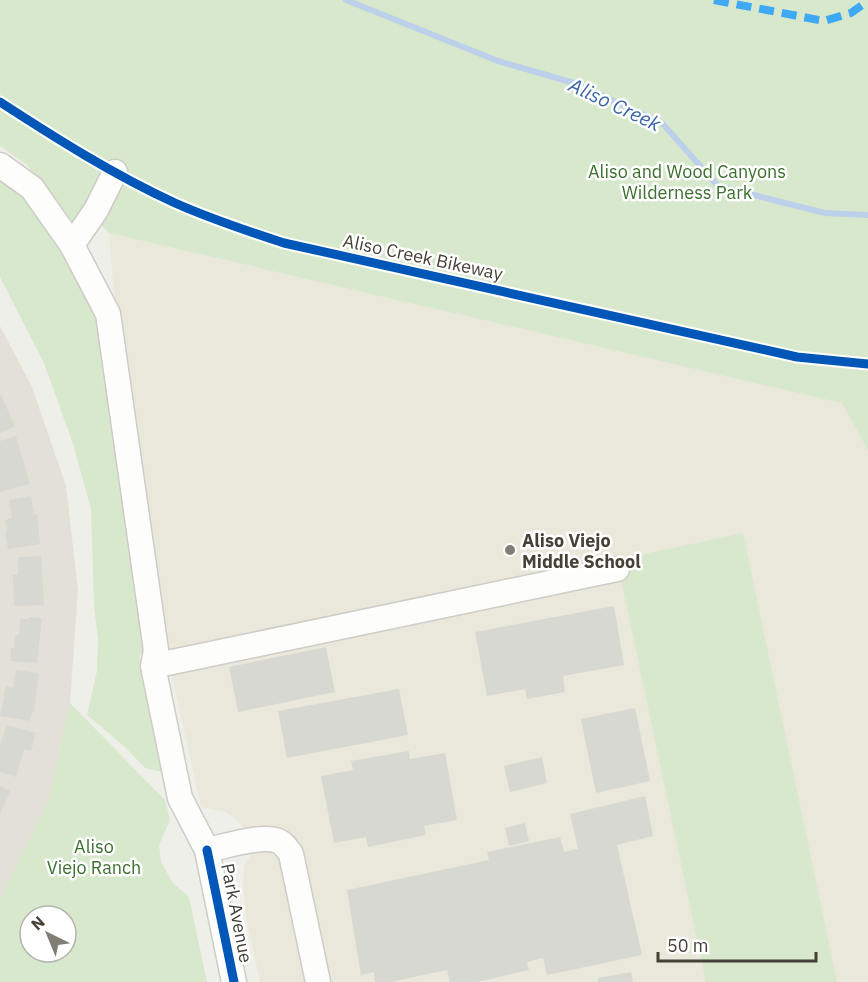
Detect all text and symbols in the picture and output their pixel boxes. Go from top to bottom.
water label: Aliso Creek [564,71,666,137]
park label: Aliso and Wood Canyons Wilderness Park [588,160,786,204]
street label: Aliso Creek Bikeway [341,229,505,285]
place label: Aliso Viejo Middle School [522,529,641,573]
marker: Aliso Viejo Middle School [503,543,517,557]
park label: Aliso Viejo Ranch [47,835,141,879]
street label: Park Avenue [216,861,258,965]
north arrow [18,904,78,964]
text: N [27,912,49,934]
scale bar [658,925,816,963]
text: 50 m [667,934,709,957]

